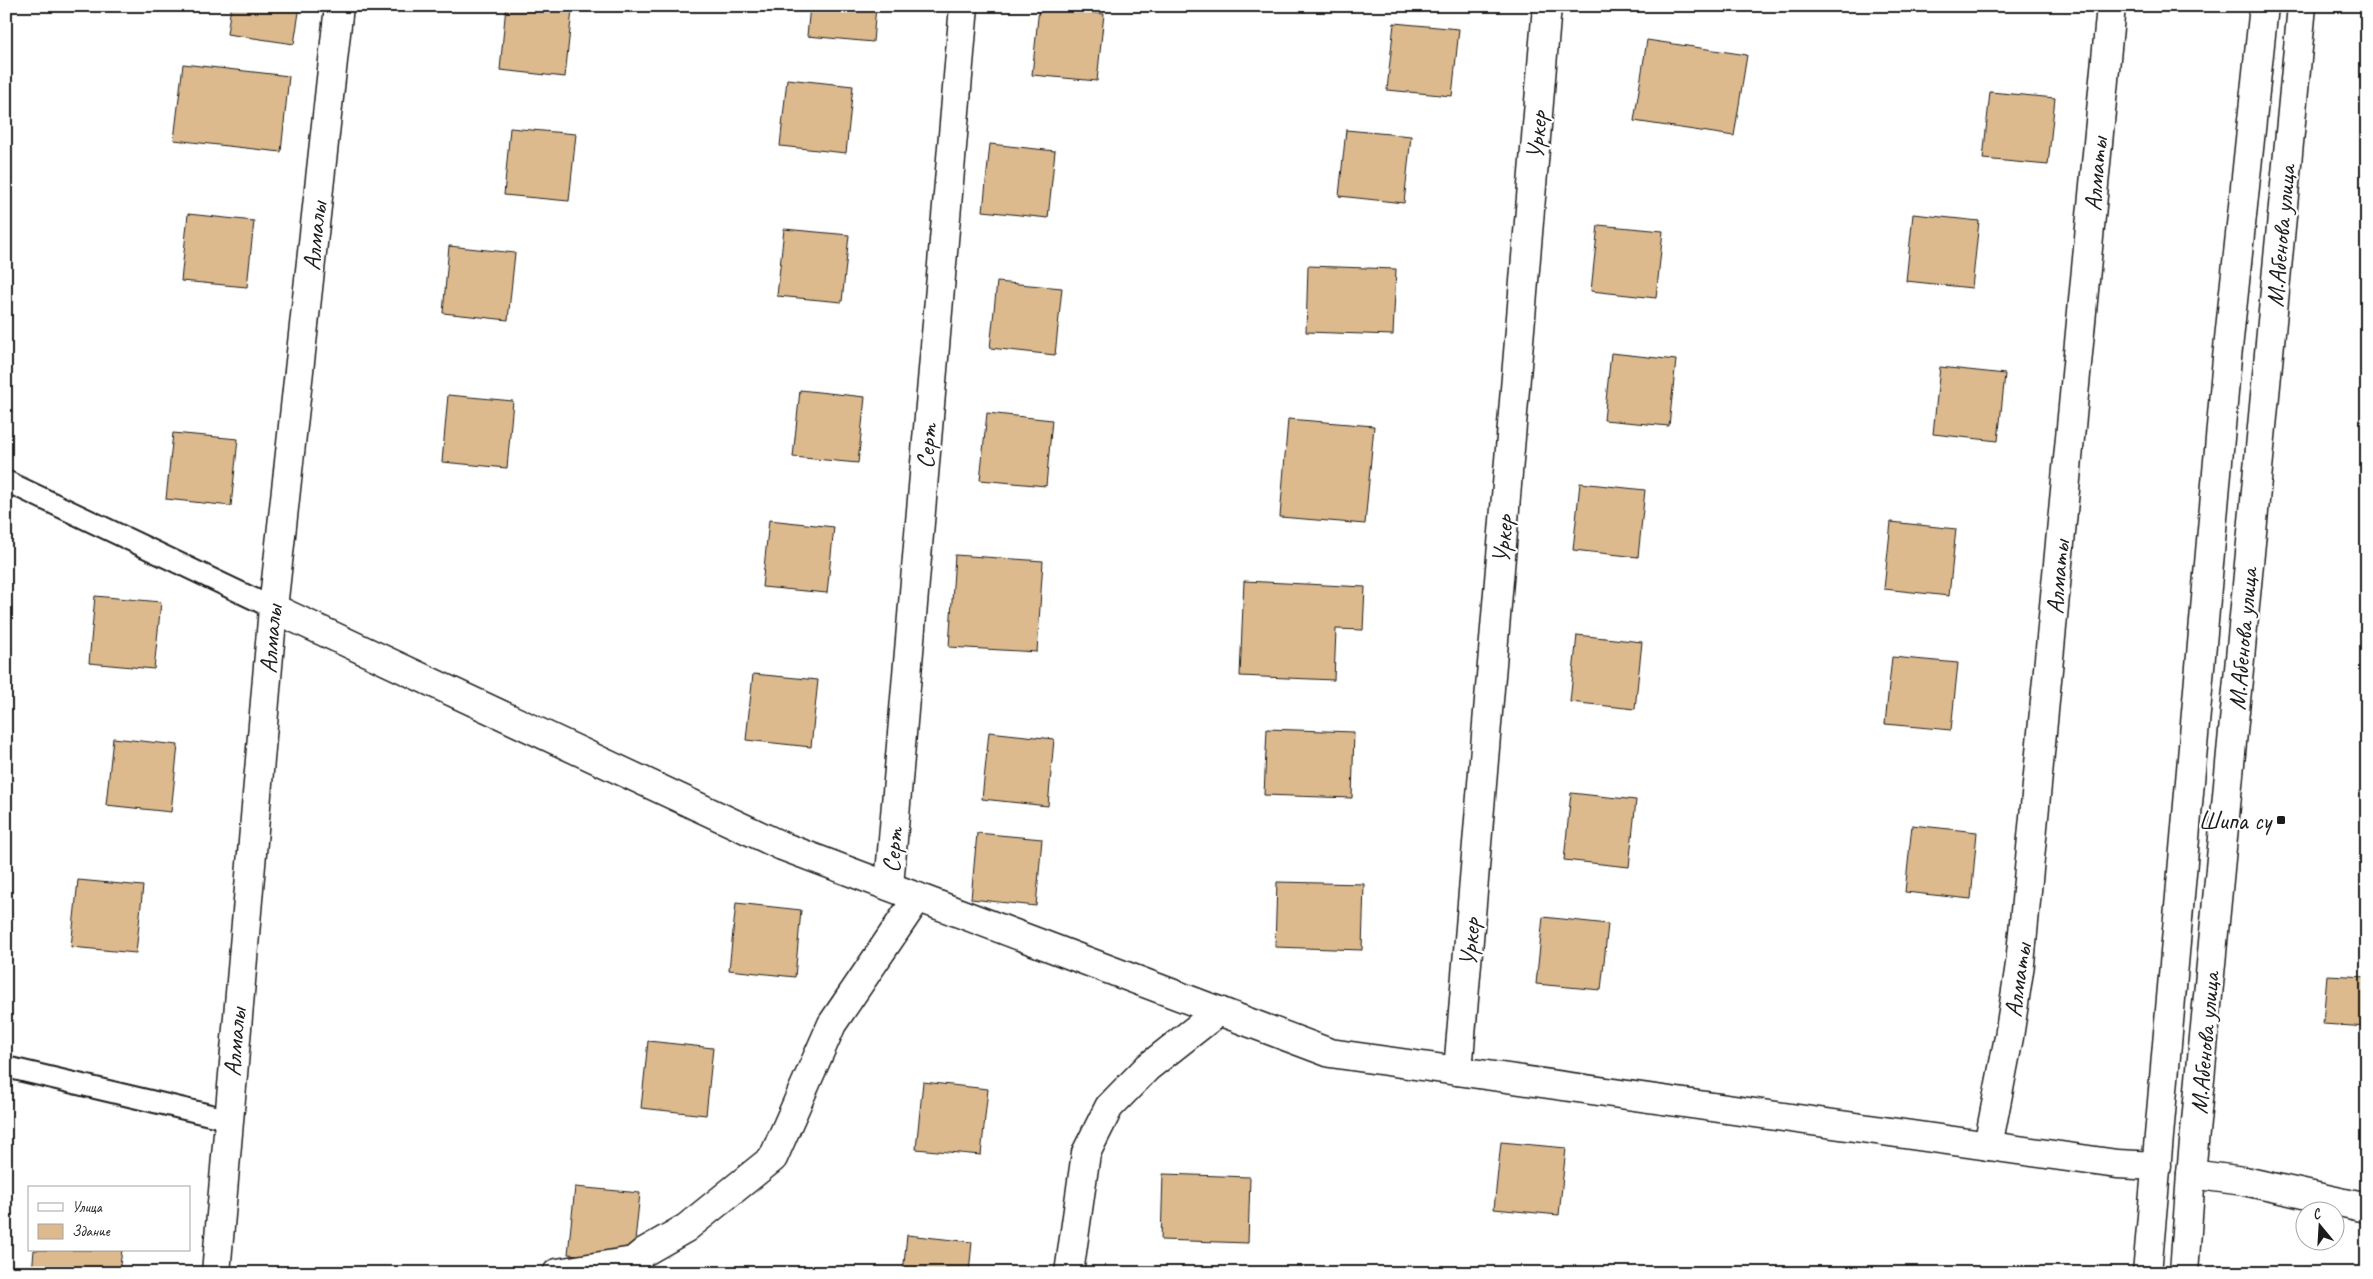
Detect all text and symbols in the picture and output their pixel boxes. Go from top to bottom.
street label: Уркер [1519,108,1555,160]
street label: Алматы [2077,134,2115,212]
street label: М.Абенова улица [2259,161,2303,308]
street label: Алмалы [295,198,335,272]
street label: Серт [909,421,945,470]
street label: Уркер [1485,512,1521,564]
street label: Алматы [2039,537,2077,615]
street label: М.Абенова улица [2221,564,2265,711]
street label: Алмалы [252,602,290,675]
place label: Шипа су [2198,805,2273,837]
marker: Шипа су [2275,814,2287,826]
street label: Серт [875,825,911,874]
street label: Уркер [1452,915,1488,967]
street label: Алматы [1997,939,2039,1019]
street label: М.Абенова улица [2183,968,2227,1115]
street label: Алмалы [216,1005,254,1078]
legend [28,1186,190,1252]
text: Улица [72,1198,103,1217]
north arrow [2296,1202,2346,1252]
text: С [2310,1204,2324,1223]
text: Здание [72,1222,111,1241]

